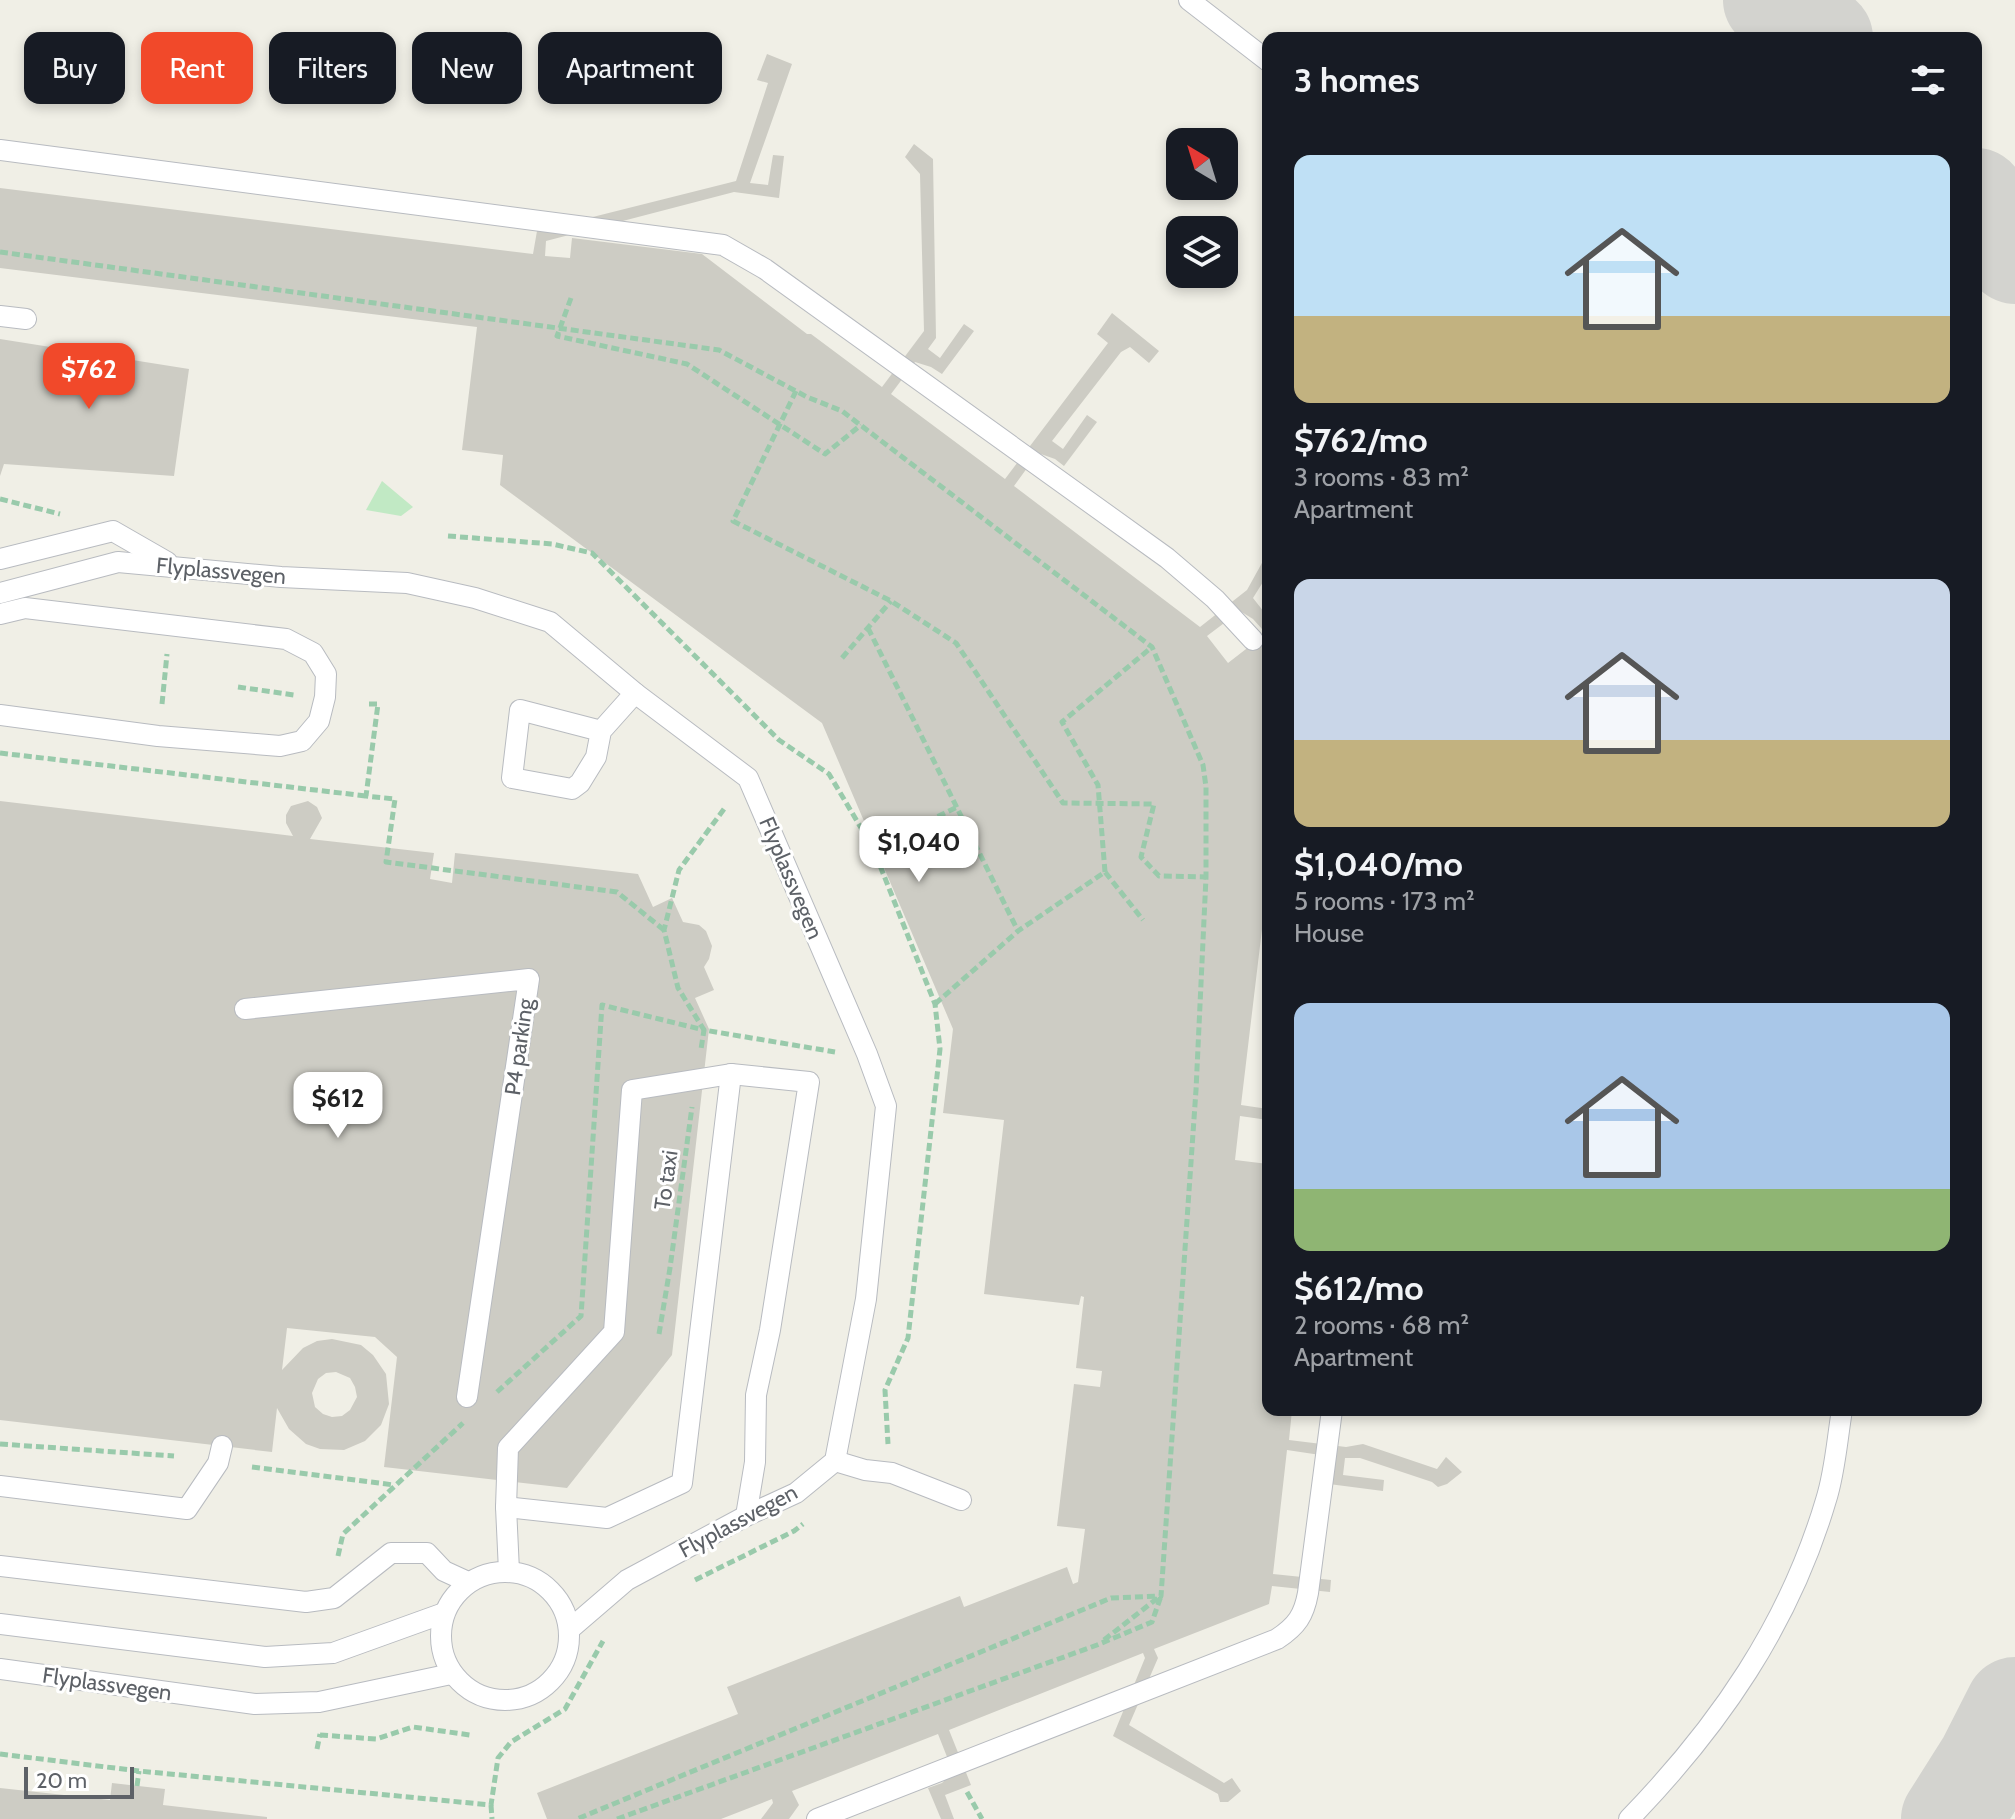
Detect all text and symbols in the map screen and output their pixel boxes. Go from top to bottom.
chip: Buy [24,32,125,104]
chip: Rent [141,32,253,104]
chip: Filters [269,32,396,104]
chip: New [412,32,522,104]
chip: Apartment [538,32,722,104]
icon: filters [1906,58,1950,102]
text: 3 homes [1294,59,1420,101]
north arrow [1166,128,1238,200]
map controls [1166,128,1238,288]
icon: home [1550,207,1694,351]
button: layers [1166,216,1238,288]
pin: $762 [42,343,136,411]
text: $762 [61,353,117,385]
text: $762/mo [1294,419,1428,461]
text: 3 rooms · 83 m² [1294,461,1469,493]
text: Apartment [1294,493,1413,525]
street label: Flyplassvegen [155,552,287,590]
icon: home [1550,631,1694,775]
street label: Flyplassvegen [753,813,829,943]
pin: $1,040 [854,816,984,884]
text: $1,040 [877,826,961,858]
text: $1,040/mo [1294,843,1463,885]
text: 5 rooms · 173 m² [1294,885,1475,917]
text: House [1294,917,1364,949]
street label: P4 parking [499,996,539,1097]
icon: home [1550,1055,1694,1199]
pin: $612 [291,1072,385,1140]
text: $612 [311,1082,365,1114]
street label: To taxi [648,1148,684,1212]
text: $612/mo [1294,1267,1424,1309]
text: 2 rooms · 68 m² [1294,1309,1469,1341]
text: Apartment [1294,1341,1413,1373]
street label: Flyplassvegen [674,1478,802,1564]
street label: Flyplassvegen [41,1662,173,1706]
scale bar [24,1763,134,1799]
text: 20 m [36,1767,87,1794]

